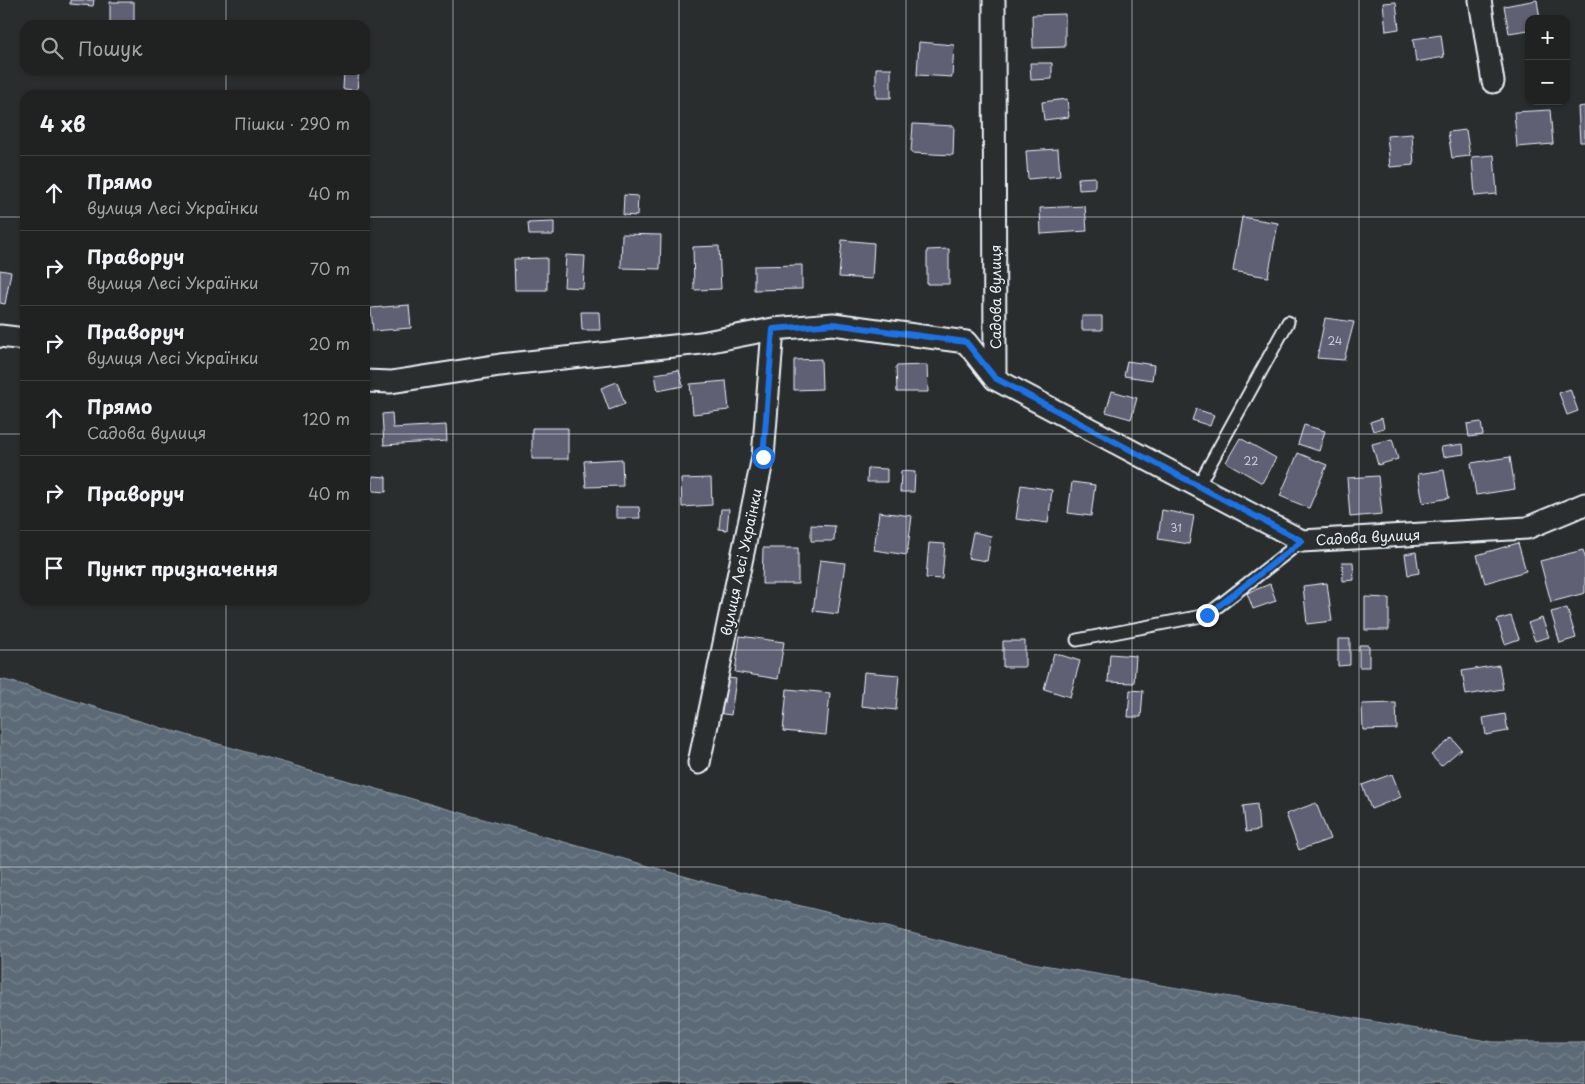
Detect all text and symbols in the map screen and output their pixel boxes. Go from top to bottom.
map controls [1525,15,1570,105]
button: + [1525,15,1570,60]
search box [20,20,370,75]
icon: search [38,34,66,62]
text: Пошук [78,34,143,62]
button: − [1525,60,1570,105]
text: 4 хв [40,107,86,139]
text: Пішки · 290 m [234,111,350,135]
text: Прямо [87,167,152,195]
icon: ahead [40,179,68,207]
text: 40 m [308,181,350,205]
text: вулиця Лесі Українки [87,195,258,219]
text: Праворуч [87,242,184,270]
street label: Садова вулиця [985,245,1006,349]
icon: right [40,254,68,282]
text: 70 m [310,256,350,280]
text: вулиця Лесі Українки [87,270,258,294]
text: Праворуч [87,317,184,345]
icon: right [40,329,68,357]
text: 20 m [309,331,350,355]
house number: 24 [1328,332,1342,349]
text: вулиця Лесі Українки [87,345,258,369]
text: Прямо [87,392,152,420]
icon: ahead [40,404,68,432]
text: 120 m [303,406,350,430]
text: Садова вулиця [87,420,206,444]
route start [752,446,775,469]
house number: 22 [1244,452,1258,469]
icon: right [40,479,68,507]
text: Праворуч [87,479,184,507]
text: 40 m [308,481,350,505]
street label: вулиця Лесі Українки [715,486,767,638]
house number: 31 [1170,519,1182,536]
street label: Садова вулиця [1315,524,1421,550]
icon: arrive [40,554,68,582]
text: Пункт призначення [87,554,278,582]
route end [1196,604,1219,627]

